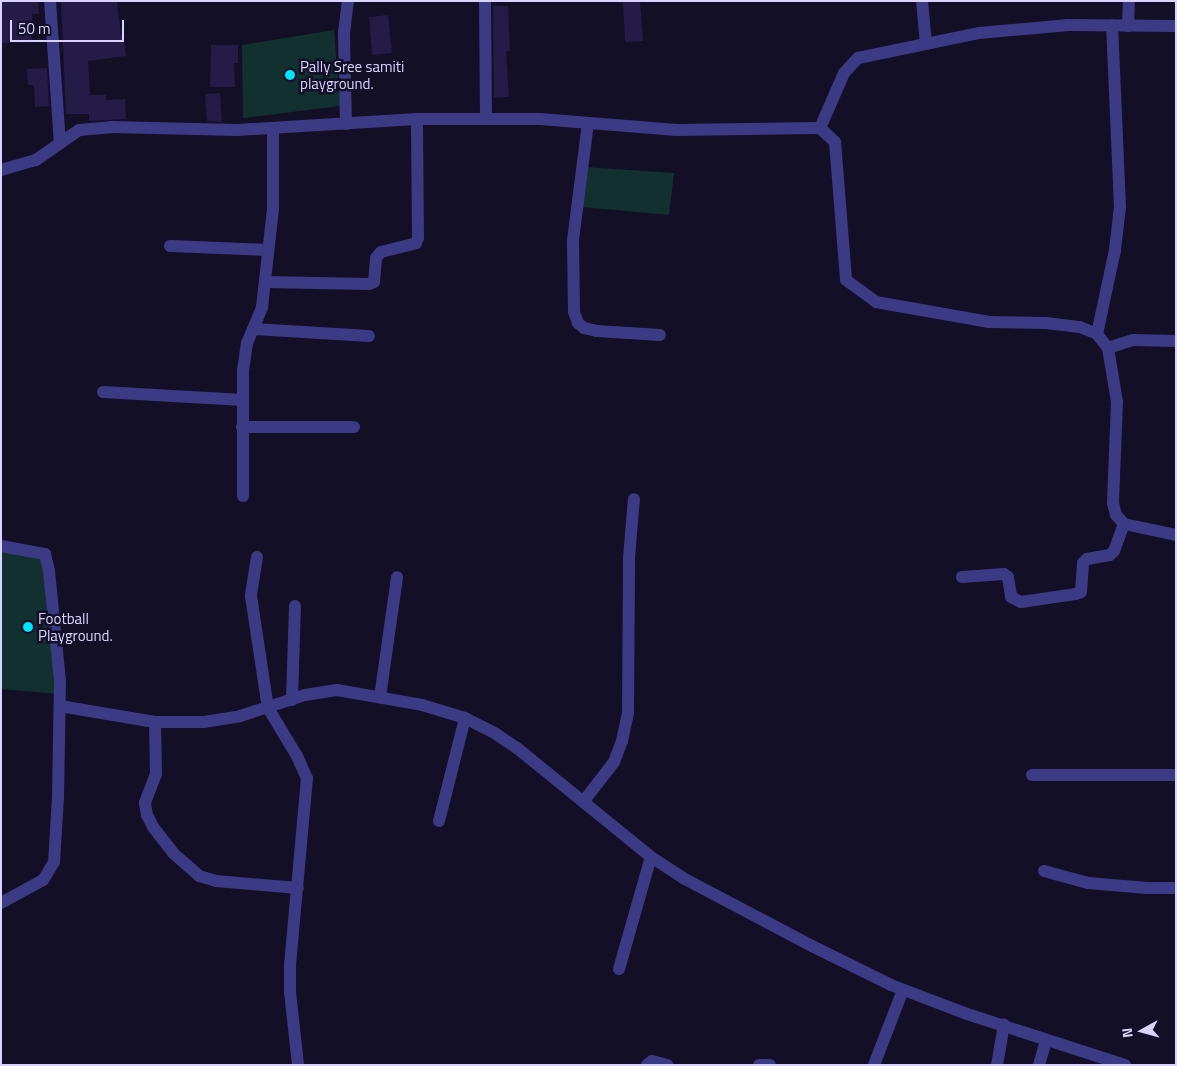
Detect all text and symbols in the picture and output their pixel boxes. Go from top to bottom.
scale bar [12,10,126,42]
text: 50 m [18,17,51,40]
place label: Pally Sree samiti playground. [300,57,404,92]
marker: Pally Sree samiti playground. [284,69,296,81]
place label: Football Playground. [38,609,113,644]
marker: Football Playground. [22,621,34,633]
north arrow [1117,1006,1167,1056]
text: N [1116,1027,1138,1039]

